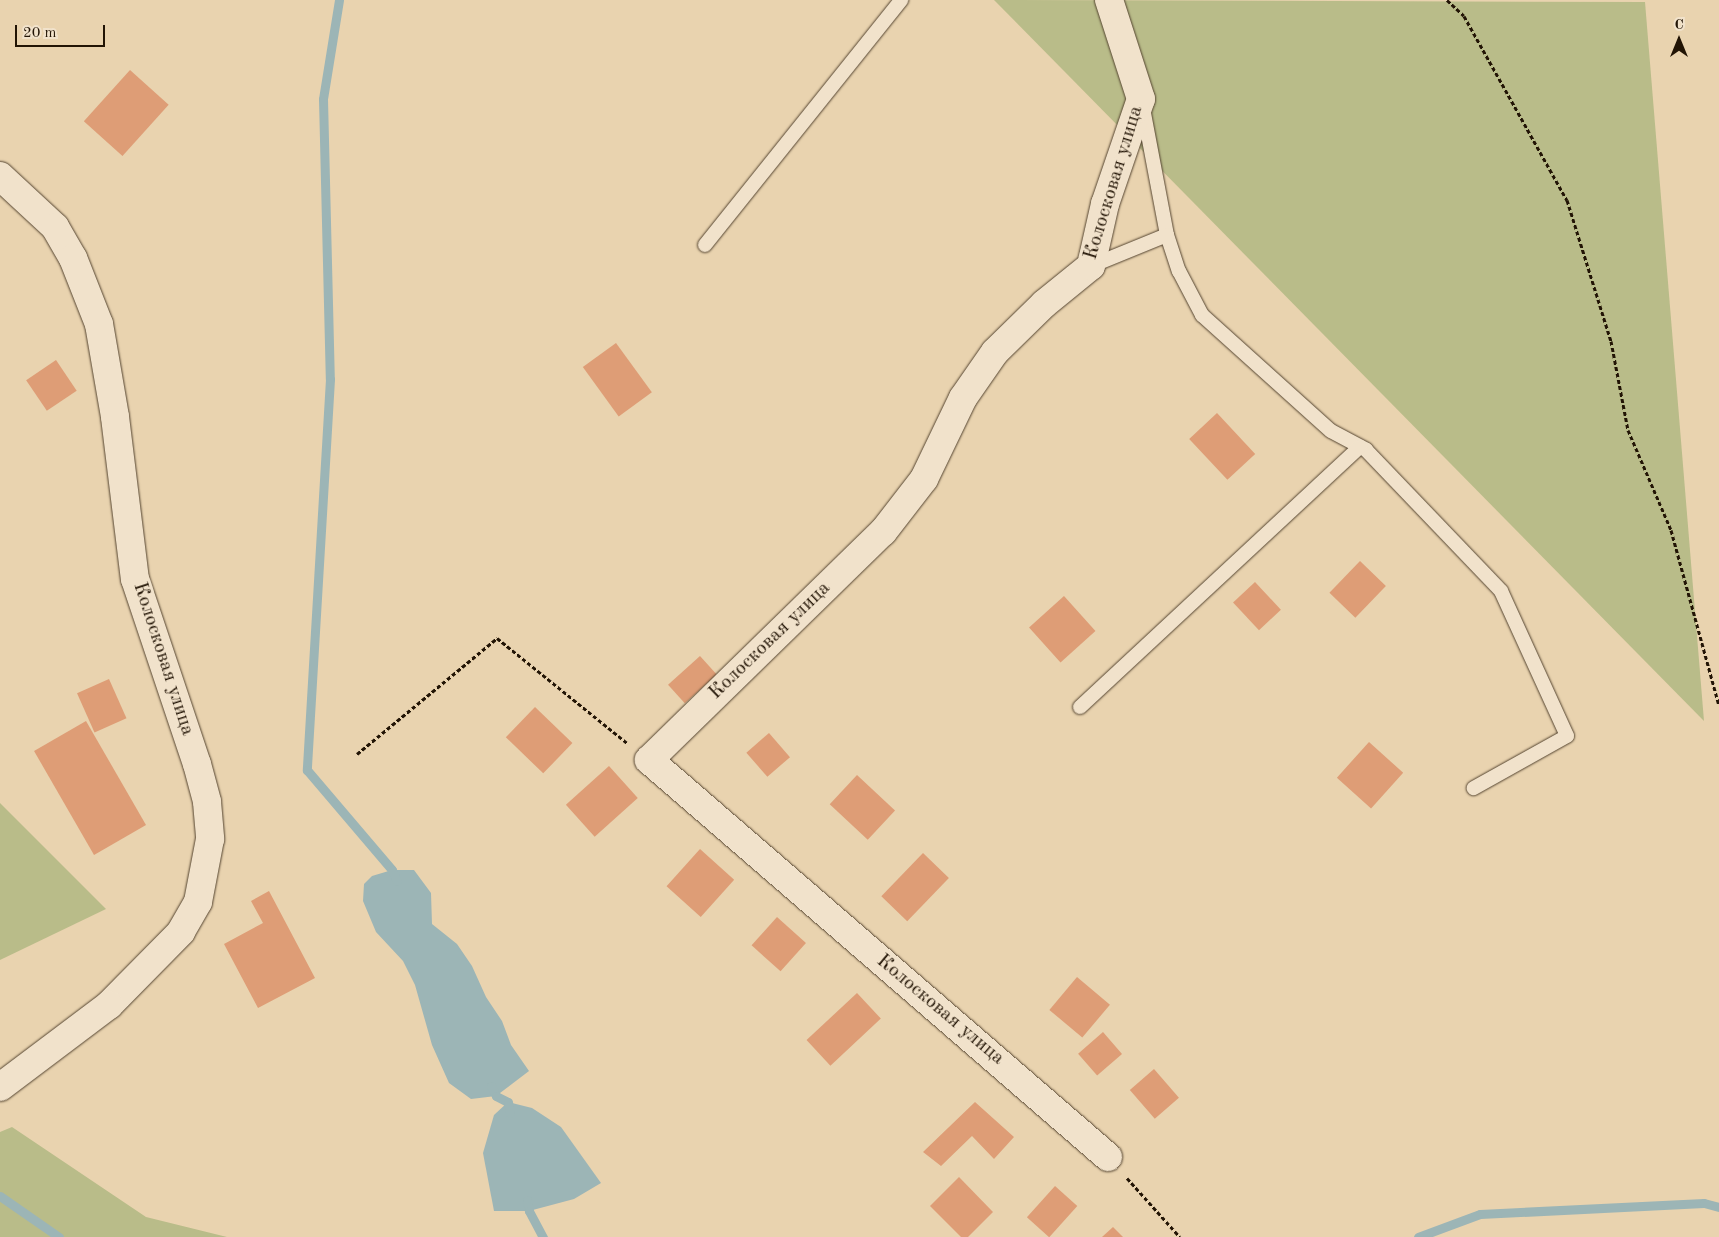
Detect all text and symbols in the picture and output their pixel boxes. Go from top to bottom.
scale bar [18,15,108,47]
north arrow [1654,15,1704,65]
text: С [1674,18,1684,32]
text: 20 m [23,26,57,41]
street label: Колосковая улица [1079,103,1149,263]
street label: Колосковая улица [704,577,836,705]
street label: Колосковая улица [127,579,199,739]
street label: Колосковая улица [871,949,1009,1071]

